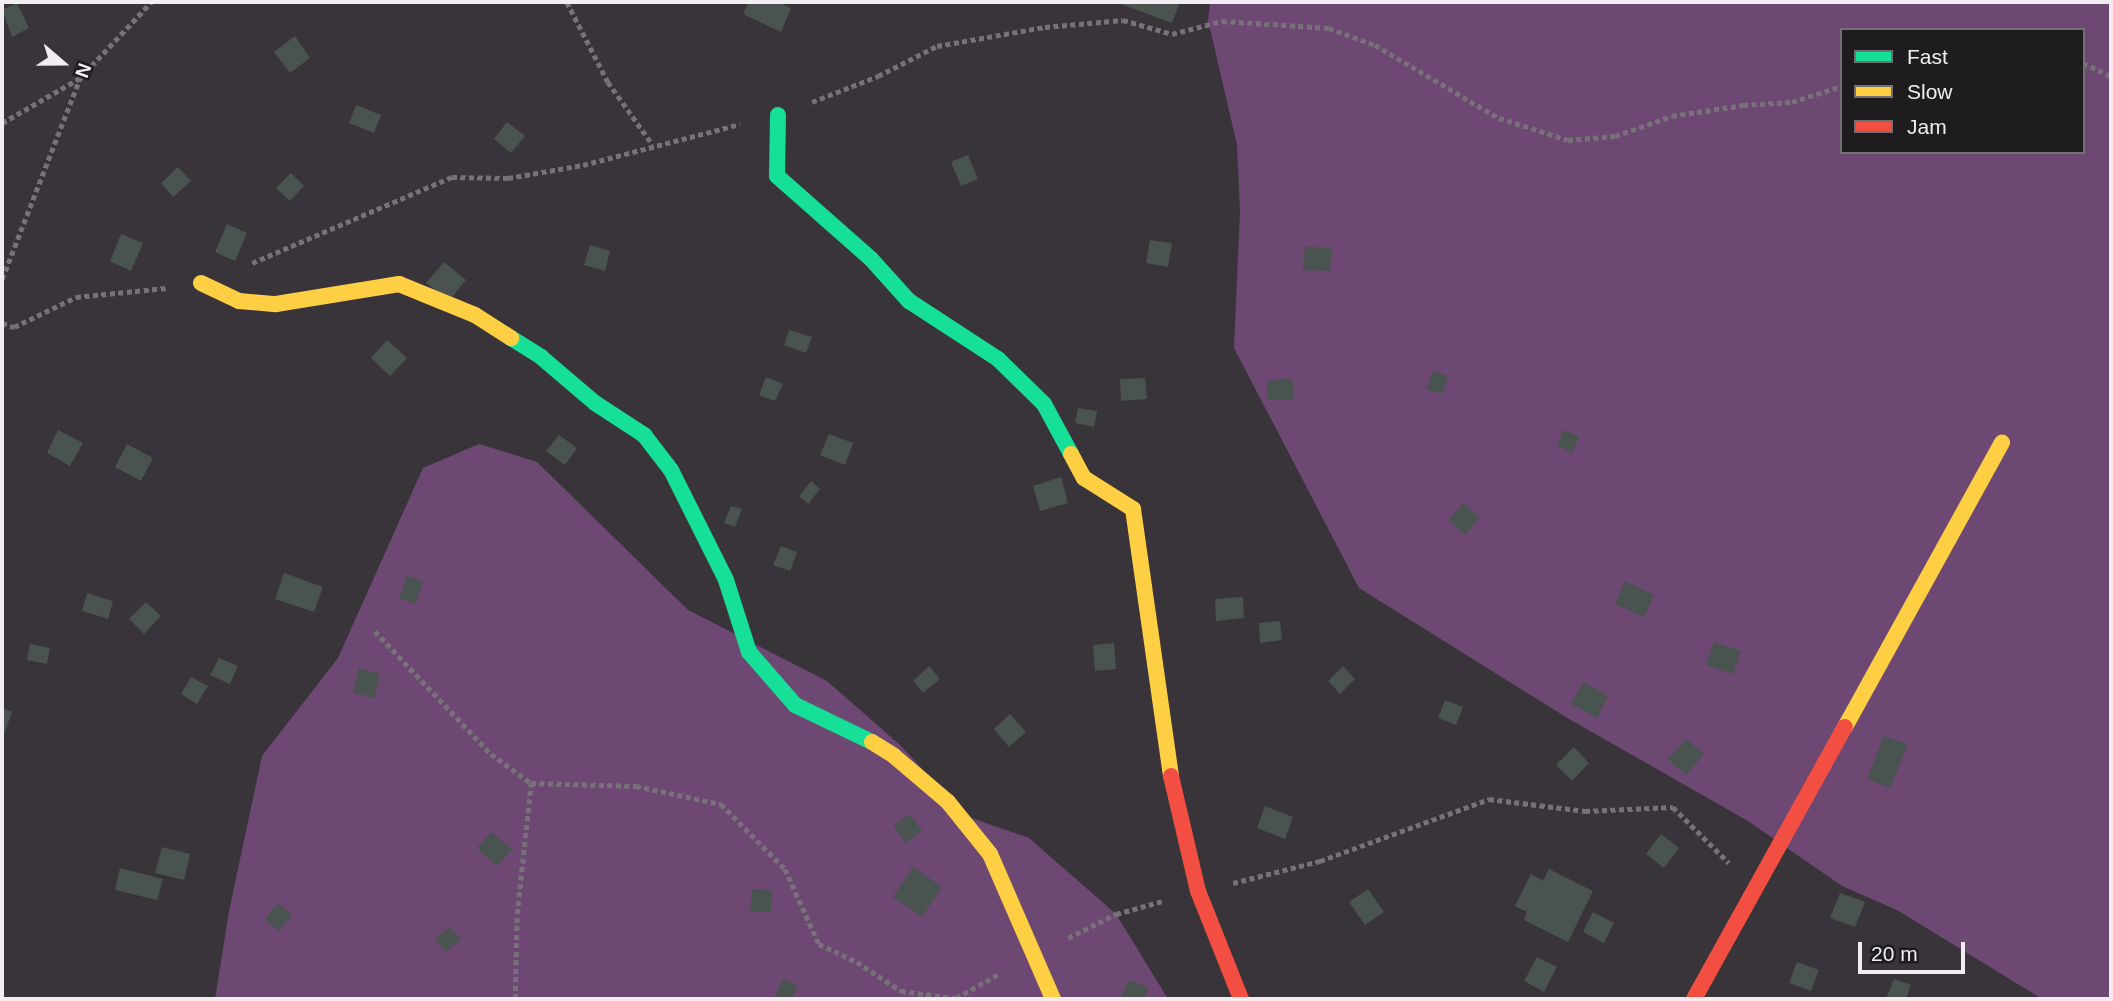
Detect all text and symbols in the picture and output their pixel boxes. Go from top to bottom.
north arrow [28,28,98,98]
legend [1840,28,2085,154]
text: Fast [1907,45,1948,68]
text: N [71,60,95,80]
text: Slow [1907,80,1953,103]
text: Jam [1907,115,1947,138]
scale bar [1861,928,1968,972]
text: 20 m [1871,942,1918,965]

